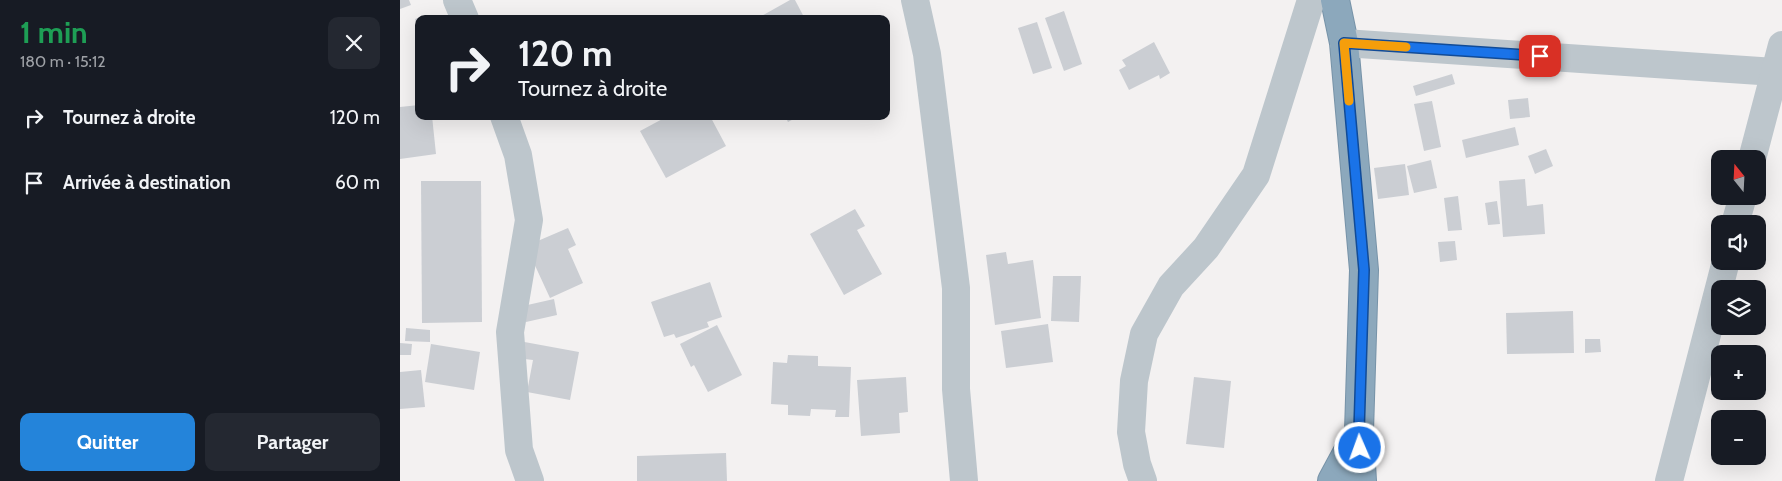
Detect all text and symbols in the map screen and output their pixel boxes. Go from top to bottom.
text: 1 min [20,14,88,51]
button: close [328,17,380,69]
text: 120 m [518,32,612,75]
icon: right [435,35,500,100]
pin [1519,35,1561,77]
icon: arrive [1526,42,1554,70]
text: 180 m · 15:12 [20,52,106,71]
text: Tournez à droite [518,75,667,102]
icon: right [20,104,48,132]
text: Tournez à droite [63,106,196,129]
text: 120 m [330,106,380,129]
north arrow [1711,150,1766,205]
map controls [1711,150,1766,465]
icon: arrive [20,169,48,197]
text: Arrivée à destination [63,171,231,194]
text: 60 m [335,171,380,194]
button: sound [1711,215,1766,270]
button: layers [1711,280,1766,335]
button: + [1711,345,1766,400]
button: − [1711,410,1766,465]
button: Quitter [20,413,195,471]
button: Partager [205,413,380,471]
position arrow [1333,421,1385,473]

